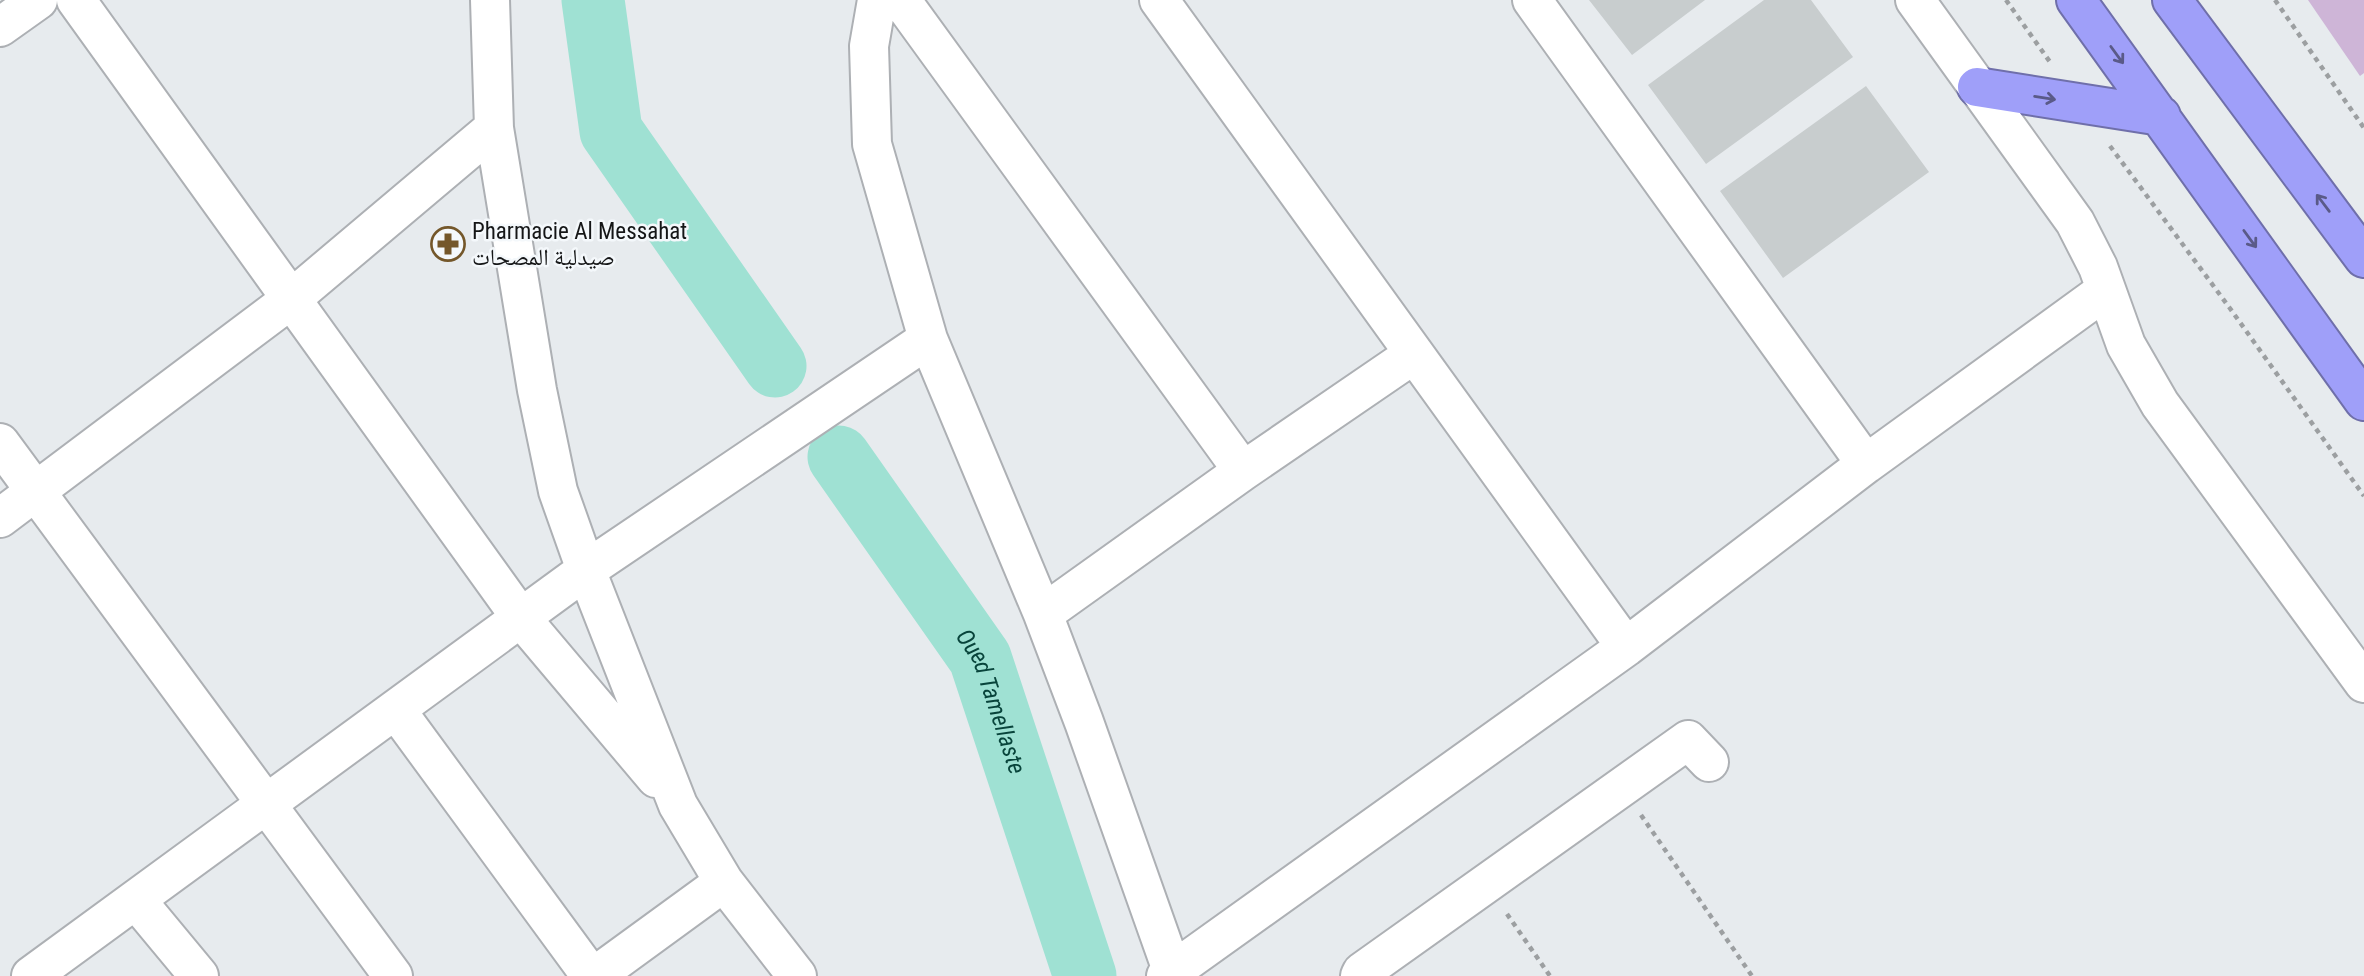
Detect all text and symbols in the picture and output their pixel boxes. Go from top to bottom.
one-way arrow [2109,45,2124,64]
one-way arrow [2033,92,2056,105]
one-way arrow [2316,194,2331,213]
place label: Pharmacie Al Messahat صيدلية المصحات [472,218,687,271]
pharmacy icon: Pharmacie Al Messahat صيدلية المصحات [429,225,467,263]
one-way arrow [2243,229,2257,248]
water label: Oued Tamellaste [950,624,1031,778]

